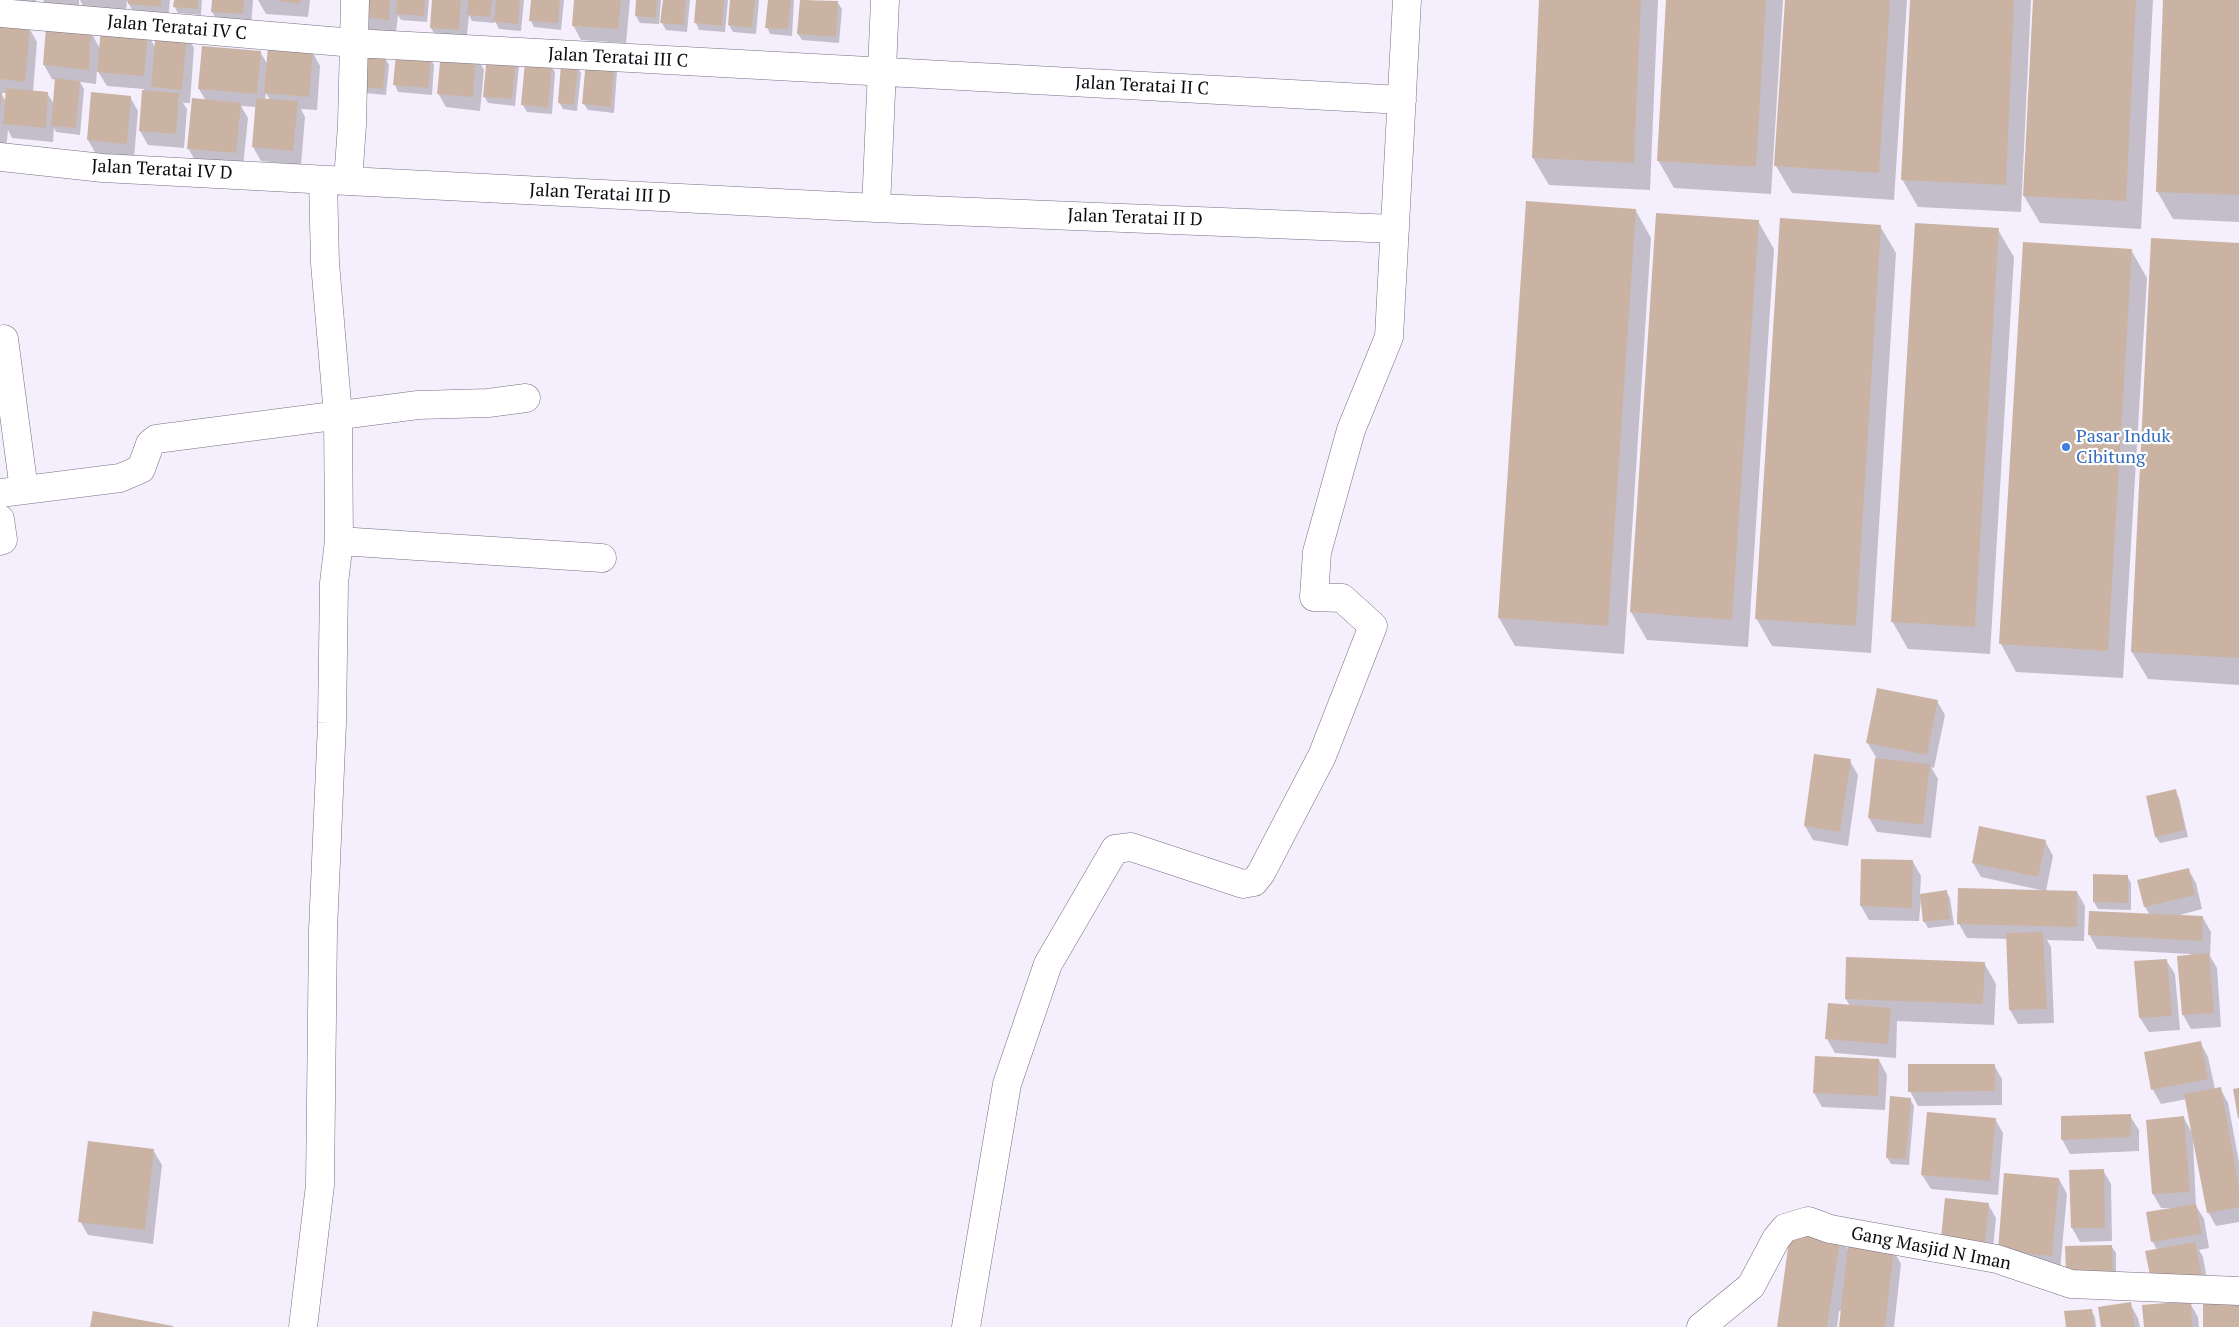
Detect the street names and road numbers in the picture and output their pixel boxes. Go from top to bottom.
street label: Jalan Teratai IV C [106,11,248,45]
street label: Jalan Teratai III C [547,44,689,72]
street label: Jalan Teratai II C [1074,72,1210,100]
street label: Jalan Teratai IV D [91,156,233,184]
street label: Jalan Teratai III D [529,180,671,208]
street label: Jalan Teratai II D [1067,205,1203,231]
street label: Gang Masjid N Iman [1849,1223,2013,1275]

